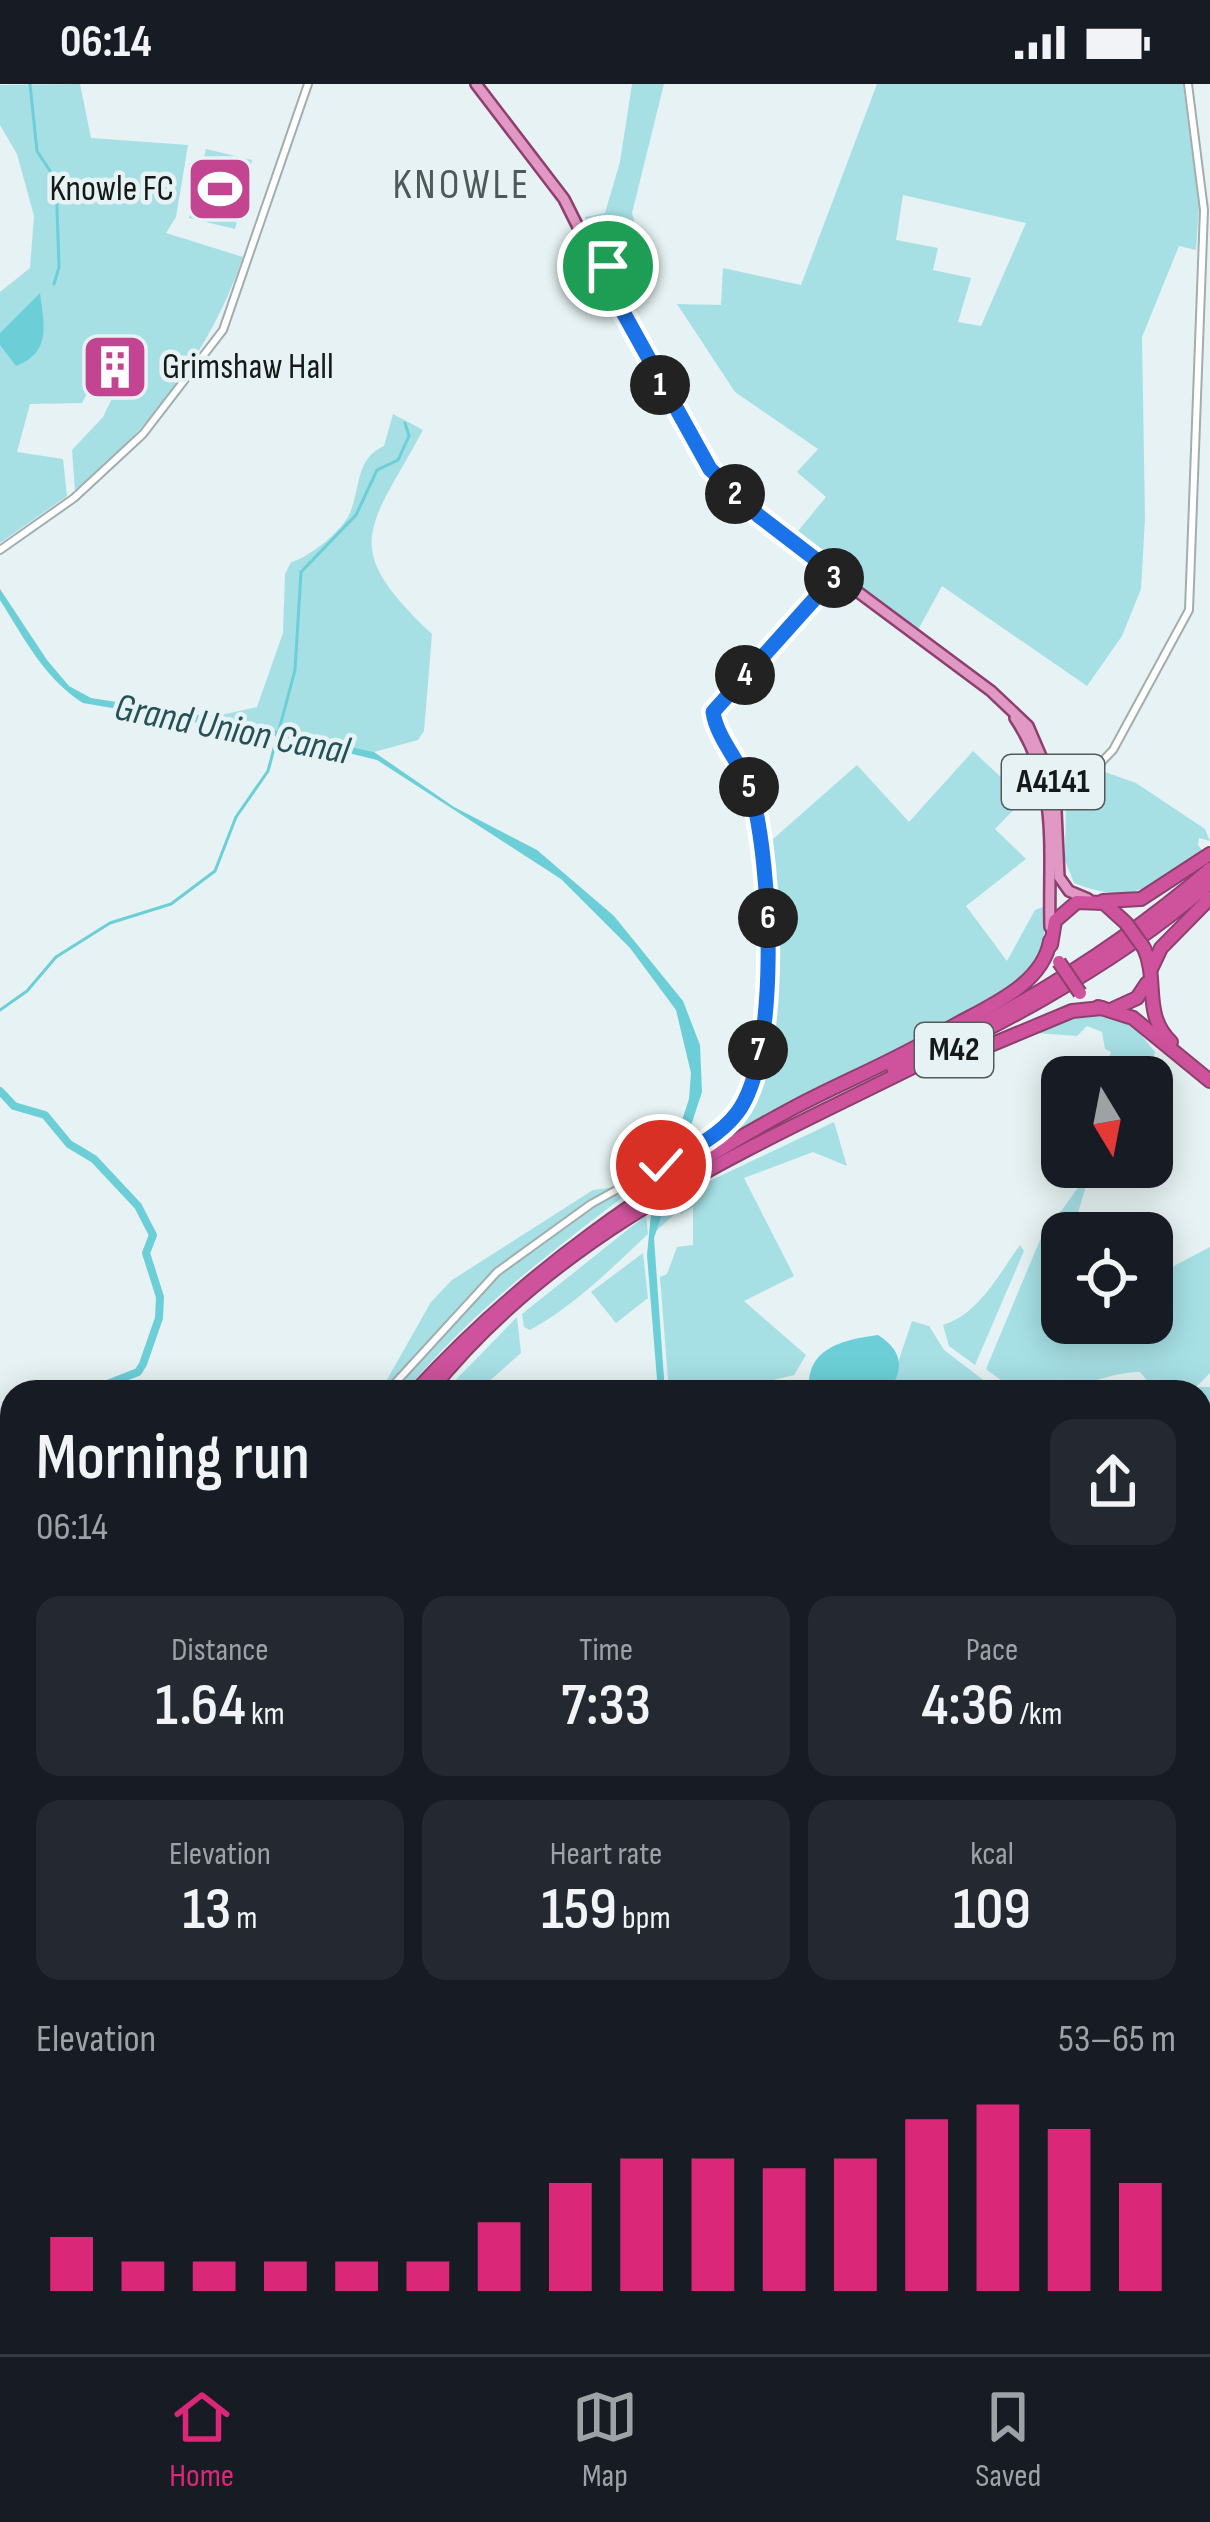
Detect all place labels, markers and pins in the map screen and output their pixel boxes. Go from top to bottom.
sports icon: Knowle FC [185,154,255,224]
place label: Knowle FC [49,168,174,211]
pin [557,215,659,317]
building icon: Grimshaw Hall [80,332,150,402]
place label: Grimshaw Hall [162,346,334,389]
pin: 1 [630,355,690,415]
pin: 2 [705,464,765,524]
pin: 3 [804,548,864,608]
pin: 4 [715,645,775,705]
pin: 5 [719,757,779,817]
pin: 6 [738,888,798,948]
pin: 7 [728,1020,788,1080]
pin [610,1114,712,1216]

